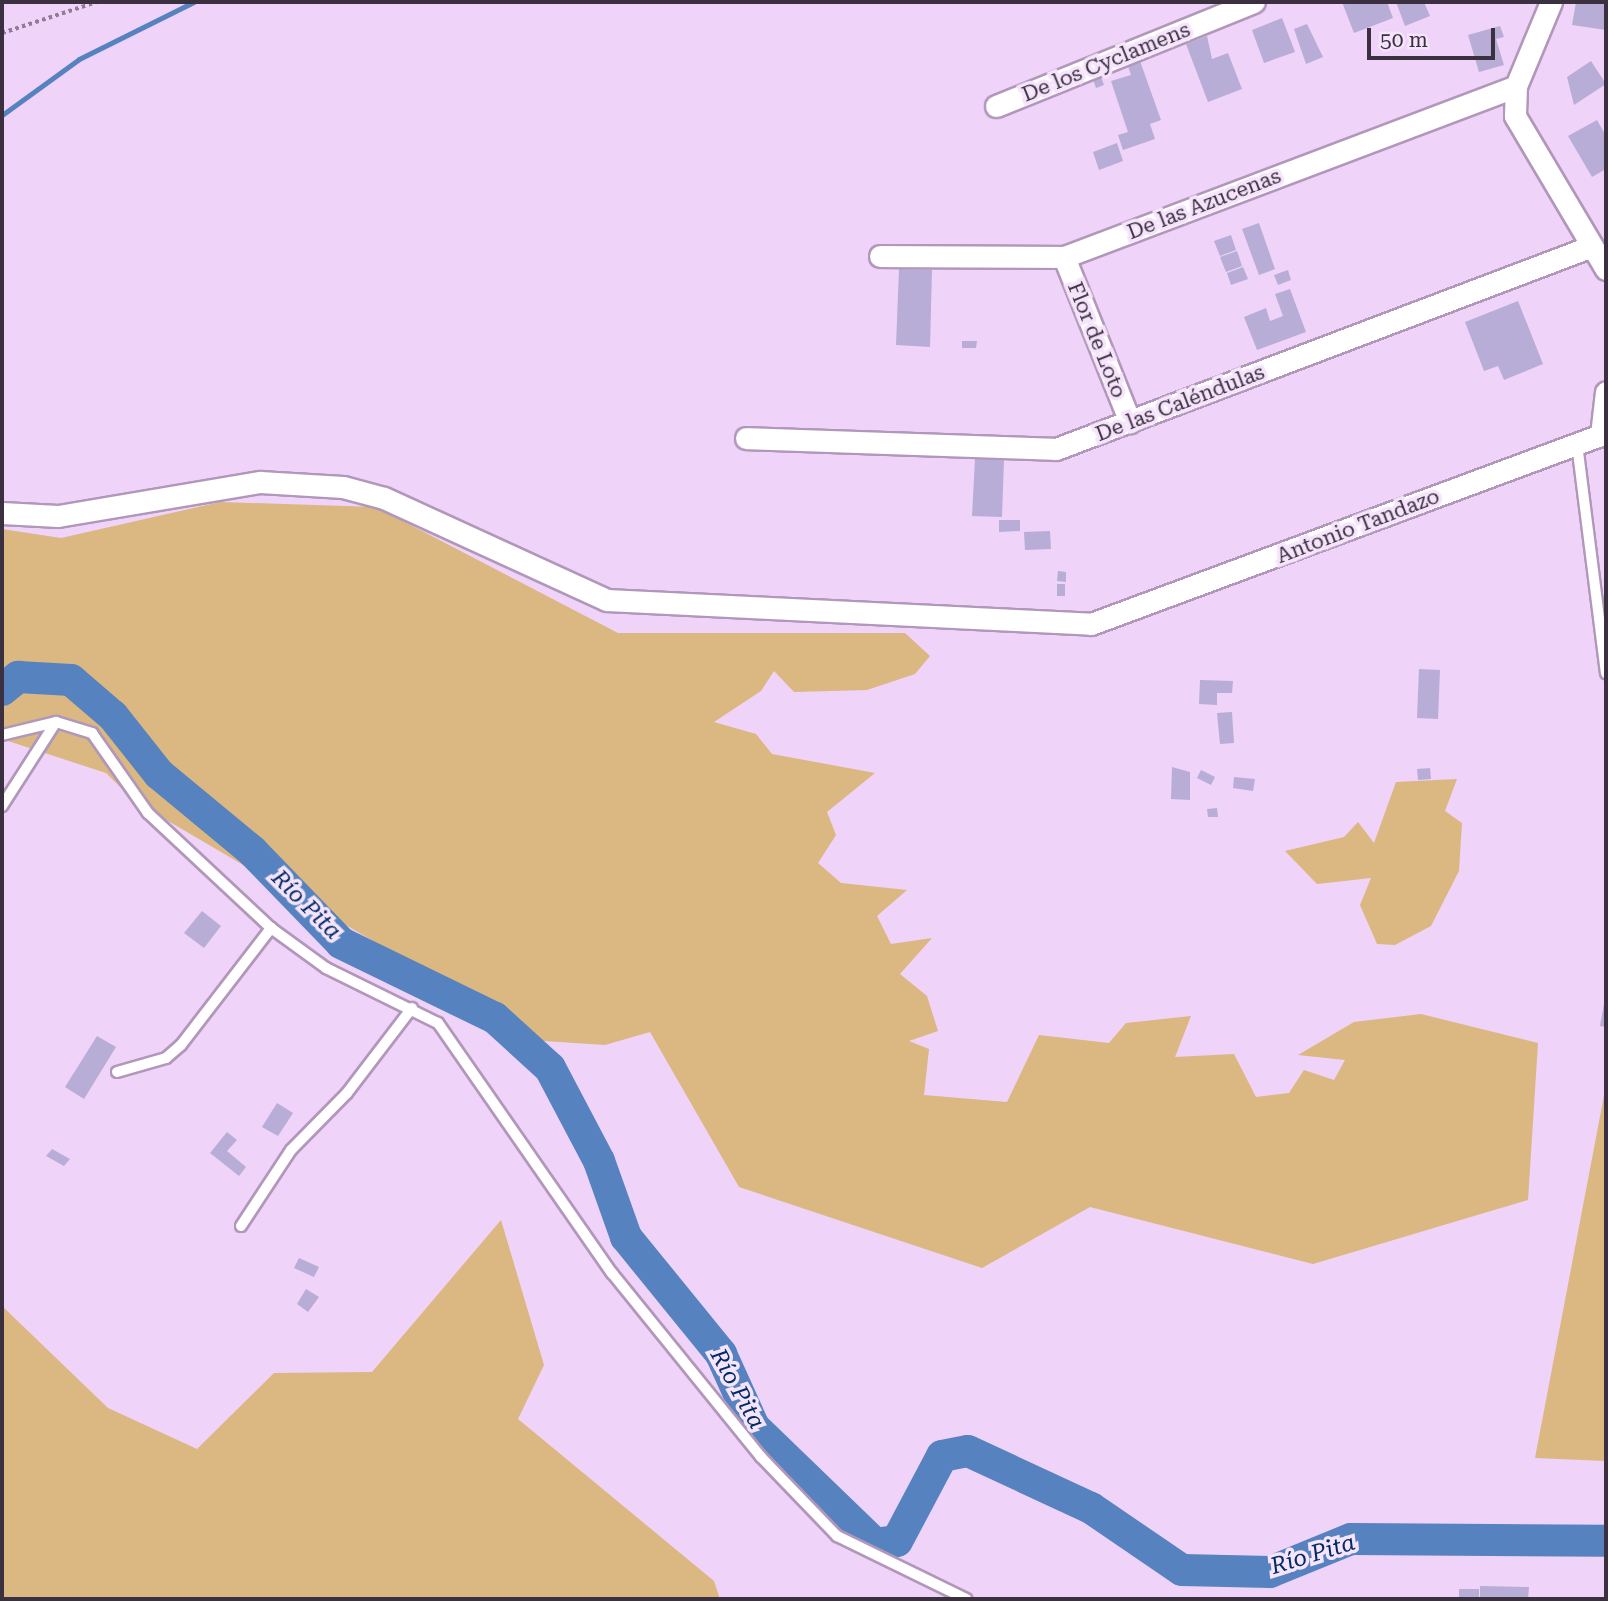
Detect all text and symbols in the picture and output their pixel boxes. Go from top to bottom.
scale bar [1370,14,1498,58]
street label: De los Cyclamens [1018,17,1194,107]
text: 50 m [1380,28,1428,52]
street label: De las Azucenas [1124,163,1284,245]
street label: Flor de Loto [1062,278,1132,402]
street label: De las Caléndulas [1092,359,1268,447]
street label: Antonio Tandazo [1273,483,1443,569]
water label: Río Pita [266,865,346,945]
water label: Río Pita [704,1344,770,1434]
water label: Río Pita [1267,1529,1359,1581]

